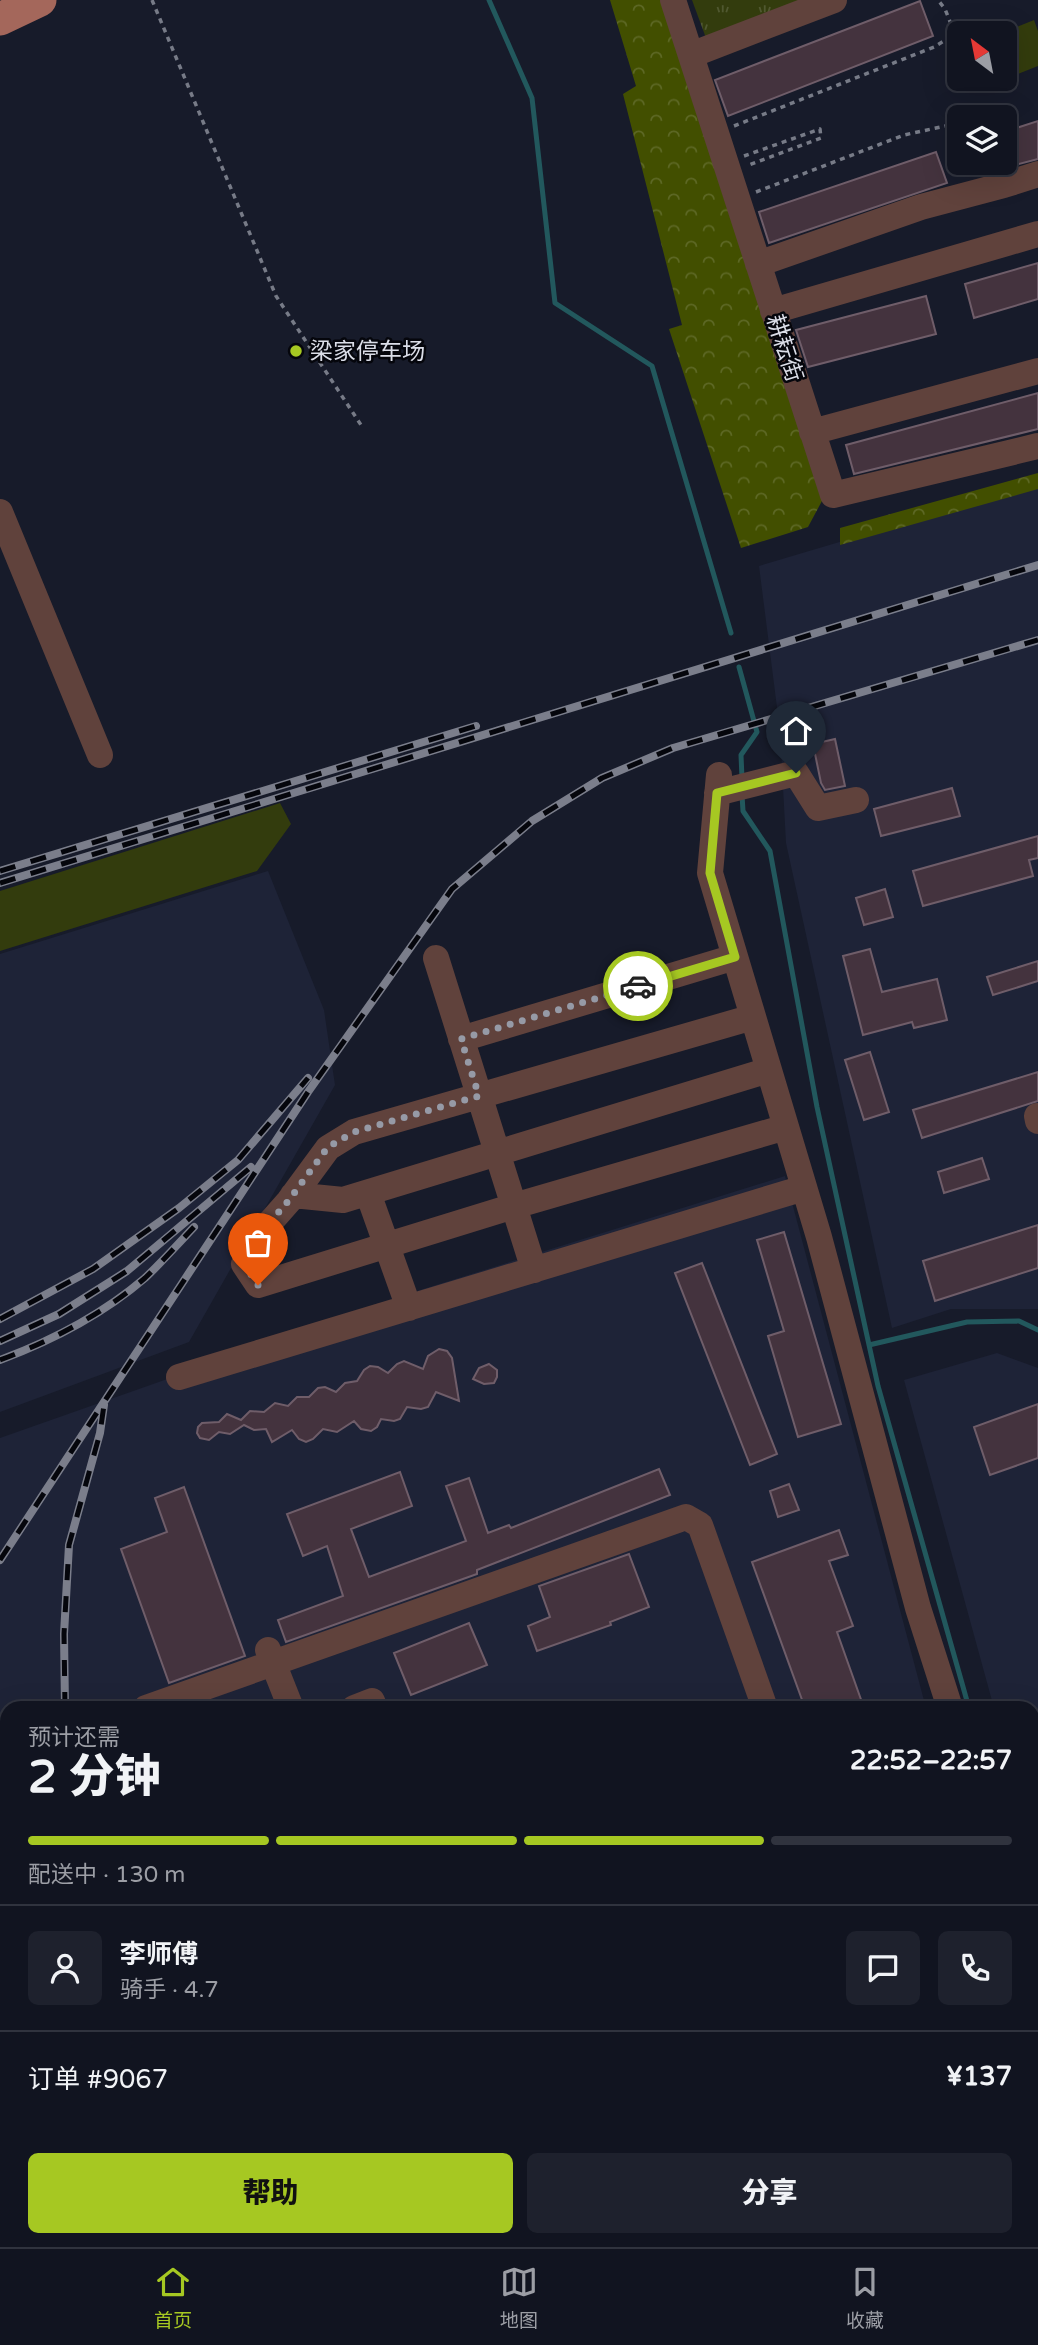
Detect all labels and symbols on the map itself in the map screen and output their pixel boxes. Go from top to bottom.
north arrow [947,21,1017,91]
street label: 耕耘街 [760,311,808,385]
place label: 梁家停车场 [310,338,425,366]
marker: 梁家停车场 [288,343,304,359]
pin [766,701,826,773]
courier [603,951,673,1021]
pin [228,1213,288,1285]

